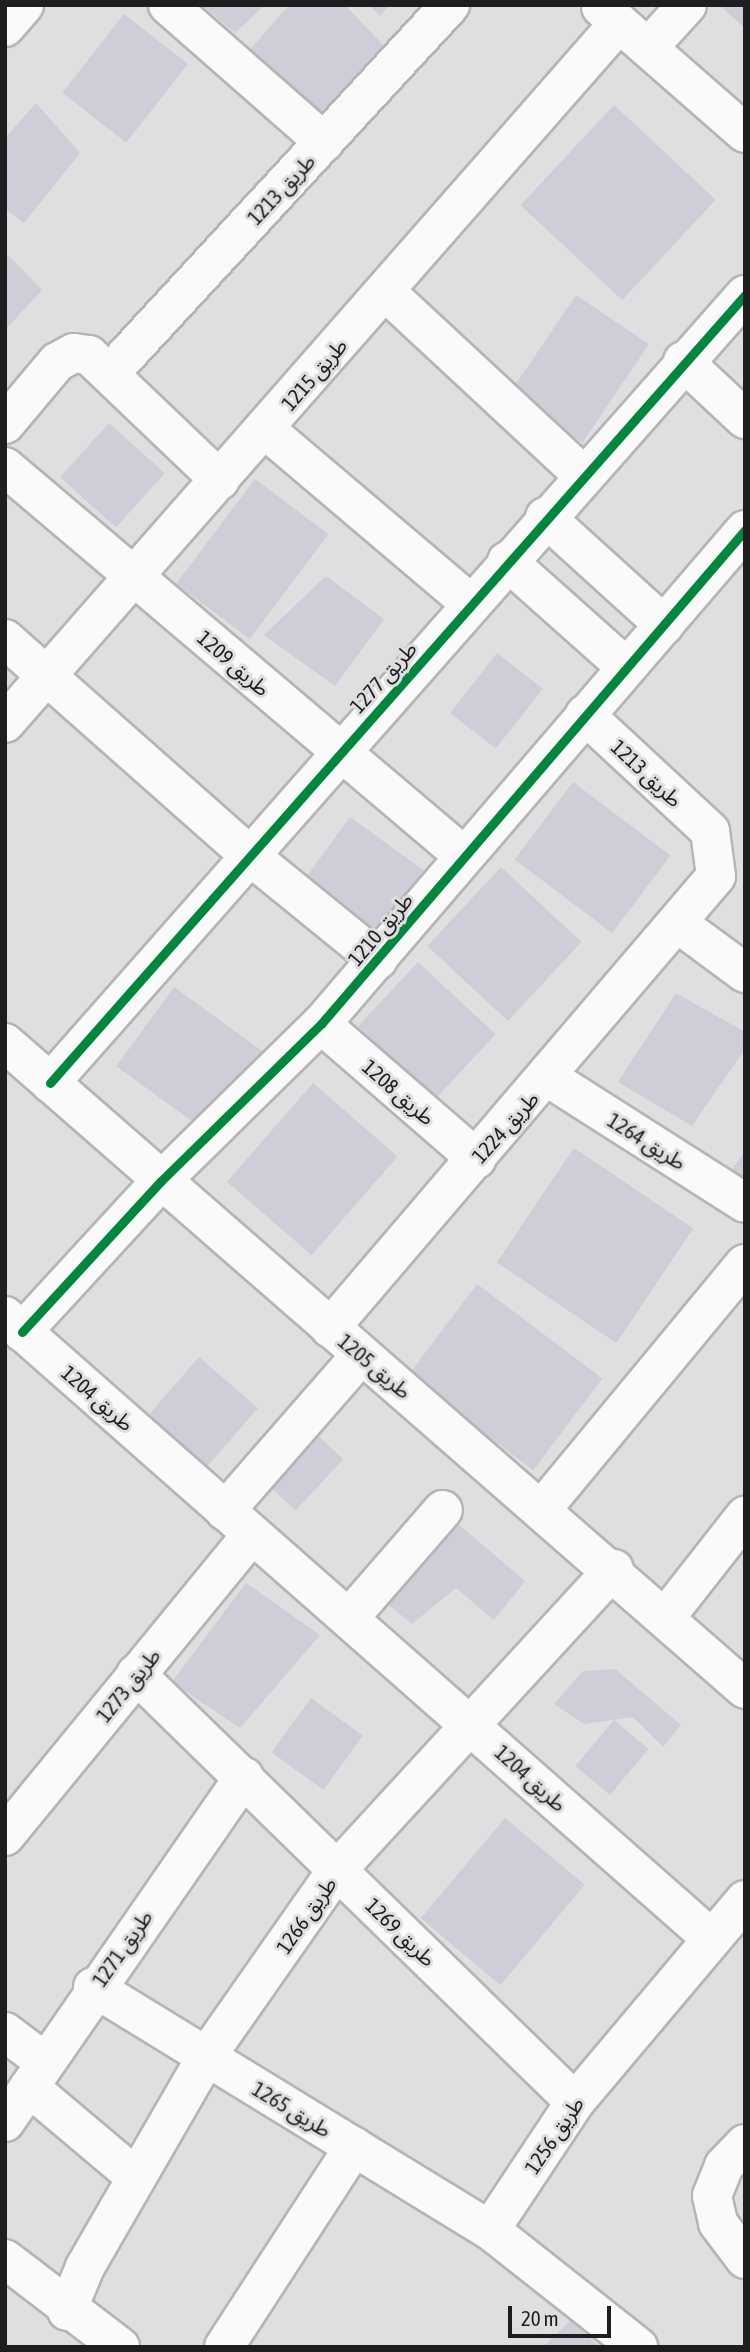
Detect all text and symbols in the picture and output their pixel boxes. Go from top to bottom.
street label: طريق 1213 [242,148,320,230]
street label: طريق 1215 [276,333,352,415]
street label: طريق 1209 [193,625,275,701]
street label: طريق 1277 [344,636,422,718]
street label: طريق 1213 [606,734,688,812]
street label: طريق 1210 [342,887,418,971]
street label: طريق 1208 [358,1054,440,1130]
street label: طريق 1224 [466,1086,544,1168]
street label: طريق 1264 [603,1107,691,1175]
street label: طريق 1205 [333,1328,417,1404]
street label: طريق 1204 [57,1360,139,1436]
street label: طريق 1273 [91,1643,165,1727]
street label: طريق 1204 [490,1739,572,1817]
street label: طريق 1266 [271,1872,341,1958]
street label: طريق 1269 [361,1893,441,1971]
street label: طريق 1271 [87,1905,157,1991]
street label: طريق 1265 [248,2076,336,2142]
street label: طريق 1256 [519,2092,589,2178]
scale bar [512,2292,615,2336]
text: 20 m [521,2306,559,2330]

